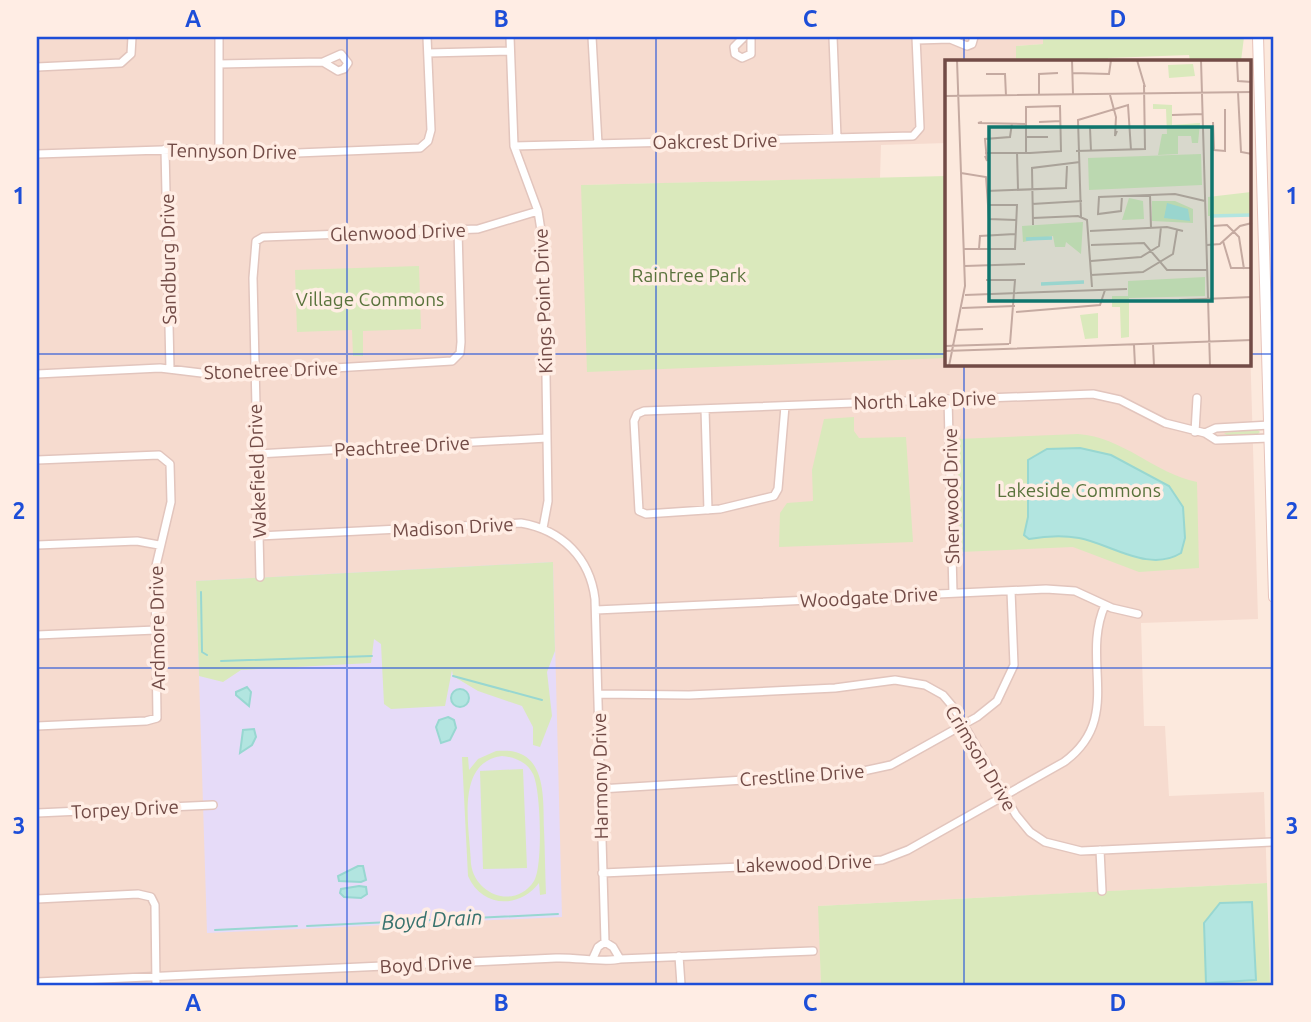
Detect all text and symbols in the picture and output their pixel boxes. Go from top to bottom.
text: A [185,6,201,31]
text: B [493,6,509,31]
text: C [803,6,818,31]
text: D [1110,6,1126,31]
inset map [945,60,1252,366]
street label: Oakcrest Drive [652,129,778,153]
street label: Tennyson Drive [167,139,297,163]
text: 1 [13,183,25,208]
text: 1 [1286,183,1298,208]
street label: Sandburg Drive [156,193,180,325]
street label: Glenwood Drive [330,219,466,245]
street label: Kings Point Drive [529,228,557,374]
park label: Raintree Park [632,264,747,286]
park label: Village Commons [296,288,444,310]
street label: Stonetree Drive [203,357,339,383]
street label: North Lake Drive [853,387,997,413]
street label: Wakefield Drive [244,403,270,539]
street label: Sherwood Drive [939,428,963,564]
street label: Peachtree Drive [334,431,470,461]
park label: Lakeside Commons [997,479,1161,501]
text: 2 [13,498,25,523]
text: 2 [1286,498,1298,523]
street label: Madison Drive [392,513,514,541]
street label: Ardmore Drive [145,565,169,691]
street label: Woodgate Drive [799,582,939,612]
street label: Crimson Drive [941,701,1021,815]
street label: Harmony Drive [588,712,612,840]
street label: Crestline Drive [739,760,865,790]
street label: Torpey Drive [70,795,180,823]
text: 3 [13,813,25,838]
text: 3 [1286,813,1298,838]
street label: Lakewood Drive [735,850,873,876]
water label: Boyd Drain [381,904,483,934]
street label: Boyd Drive [379,951,473,977]
text: A [185,990,201,1015]
text: B [493,990,509,1015]
text: C [803,990,818,1015]
text: D [1110,990,1126,1015]

